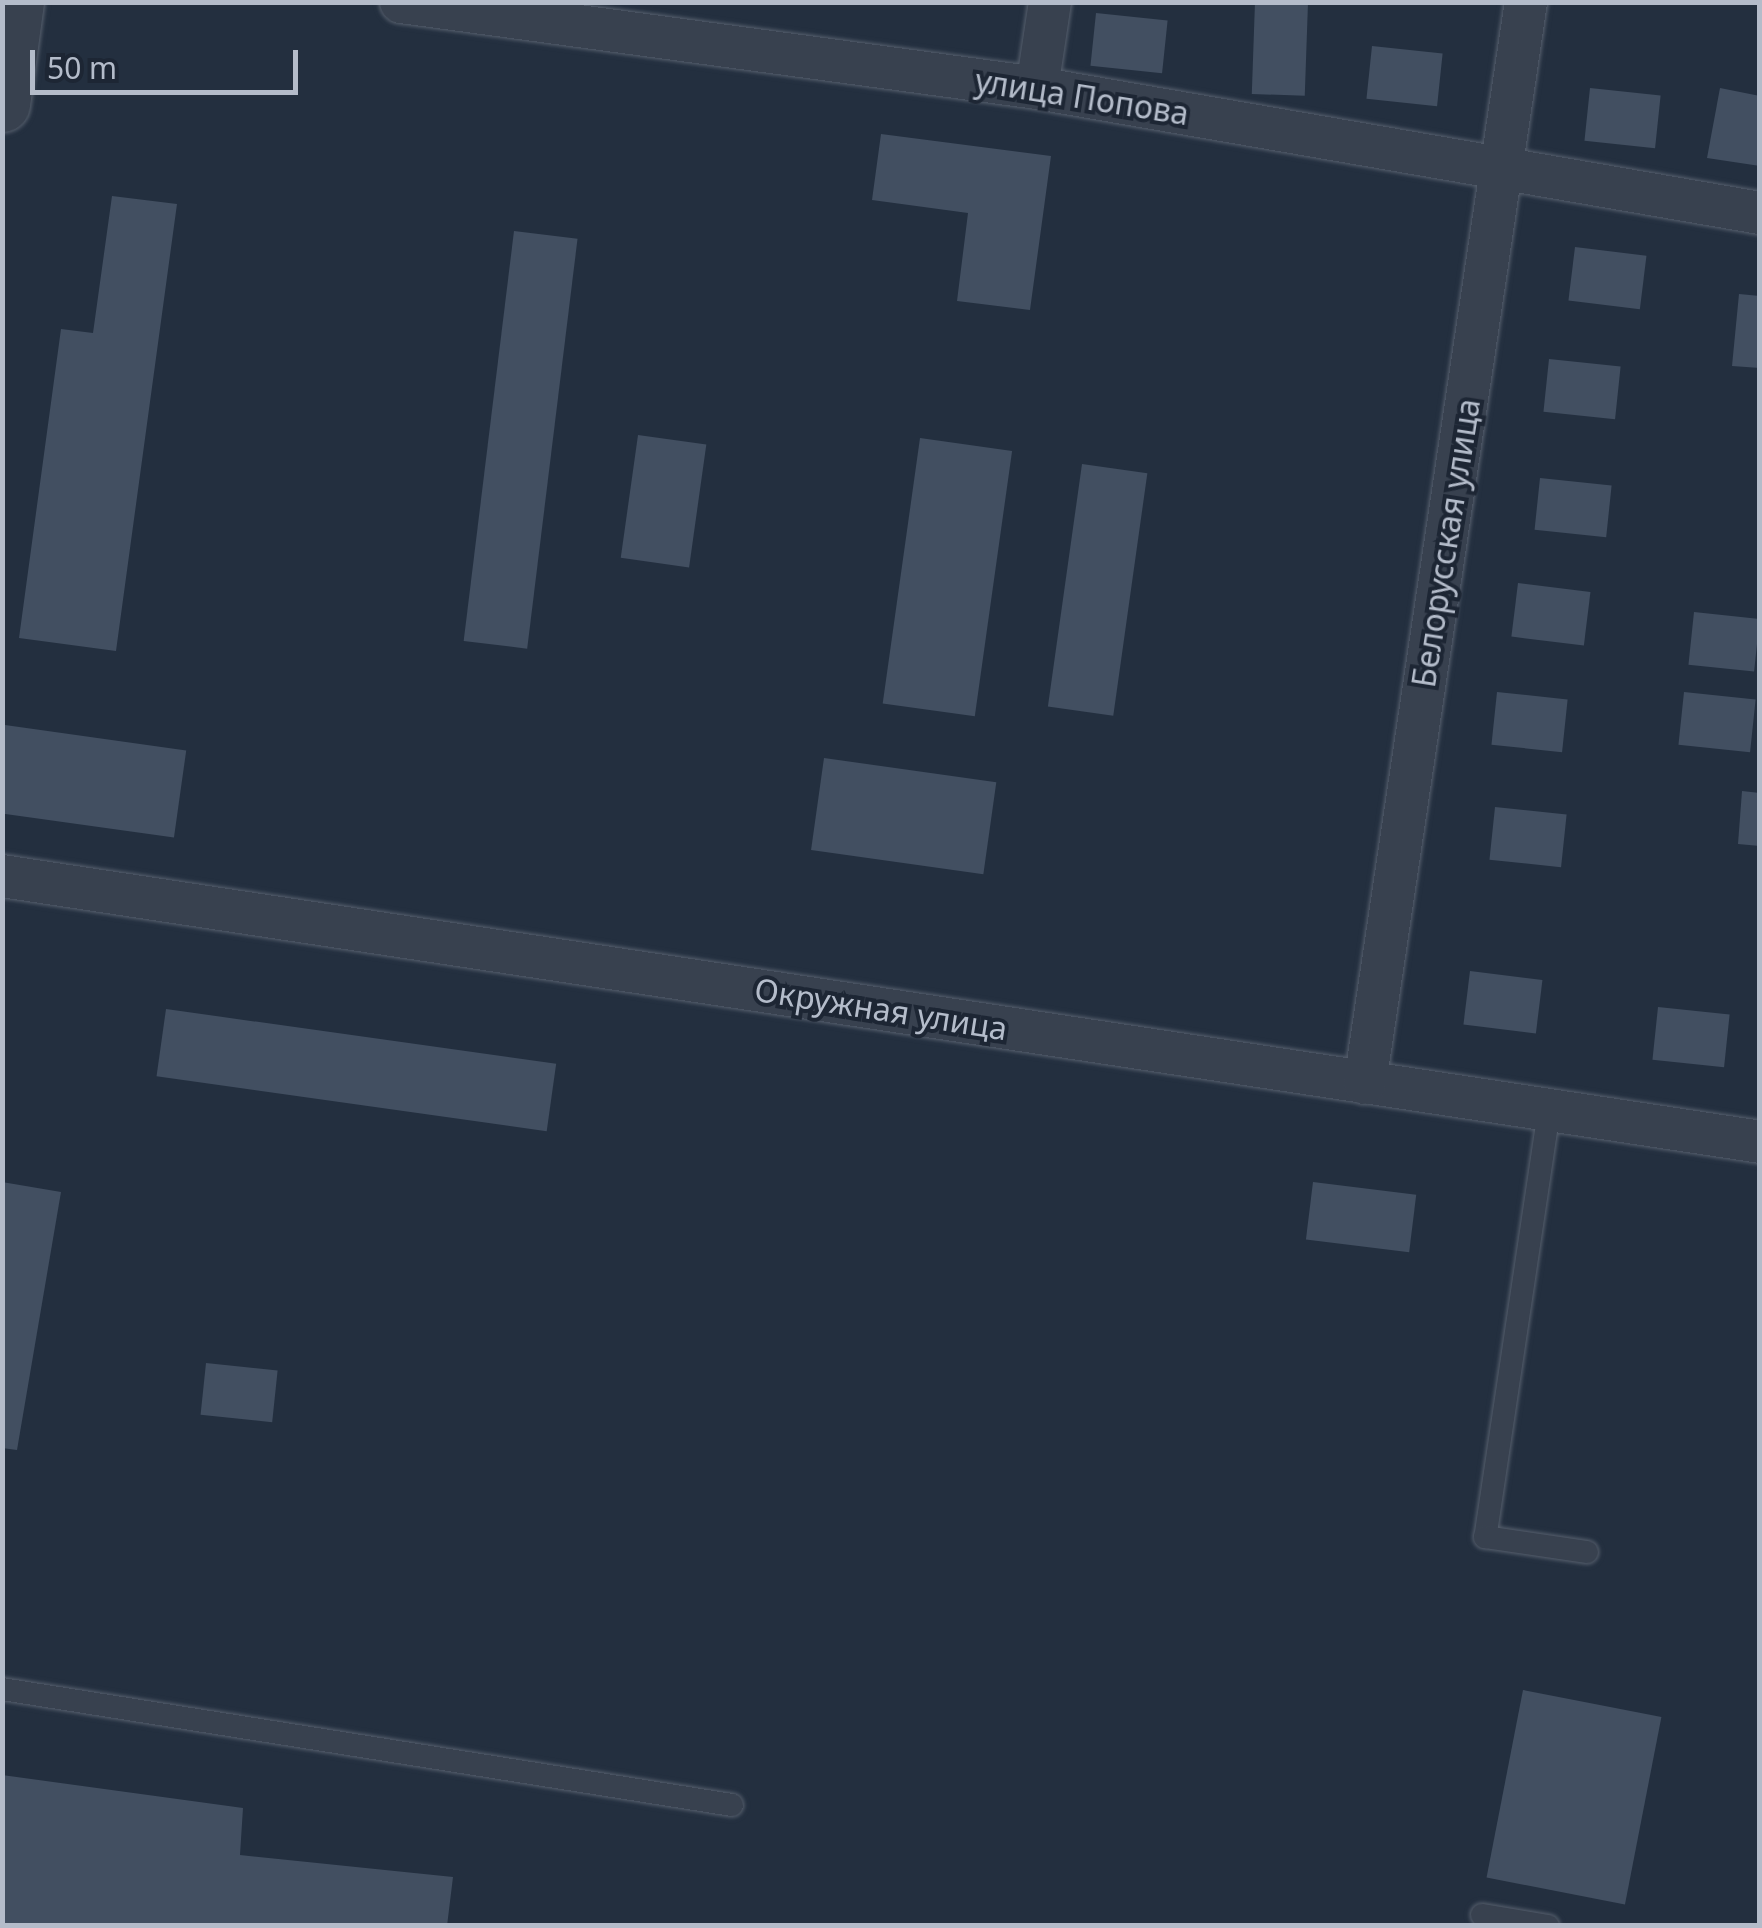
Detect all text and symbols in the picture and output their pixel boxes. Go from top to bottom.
scale bar [35,30,302,92]
text: 50 m [47,47,117,88]
street label: улица Попова [972,61,1192,133]
street label: Белорусская улица [1404,396,1488,690]
street label: Окружная улица [752,970,1010,1048]

